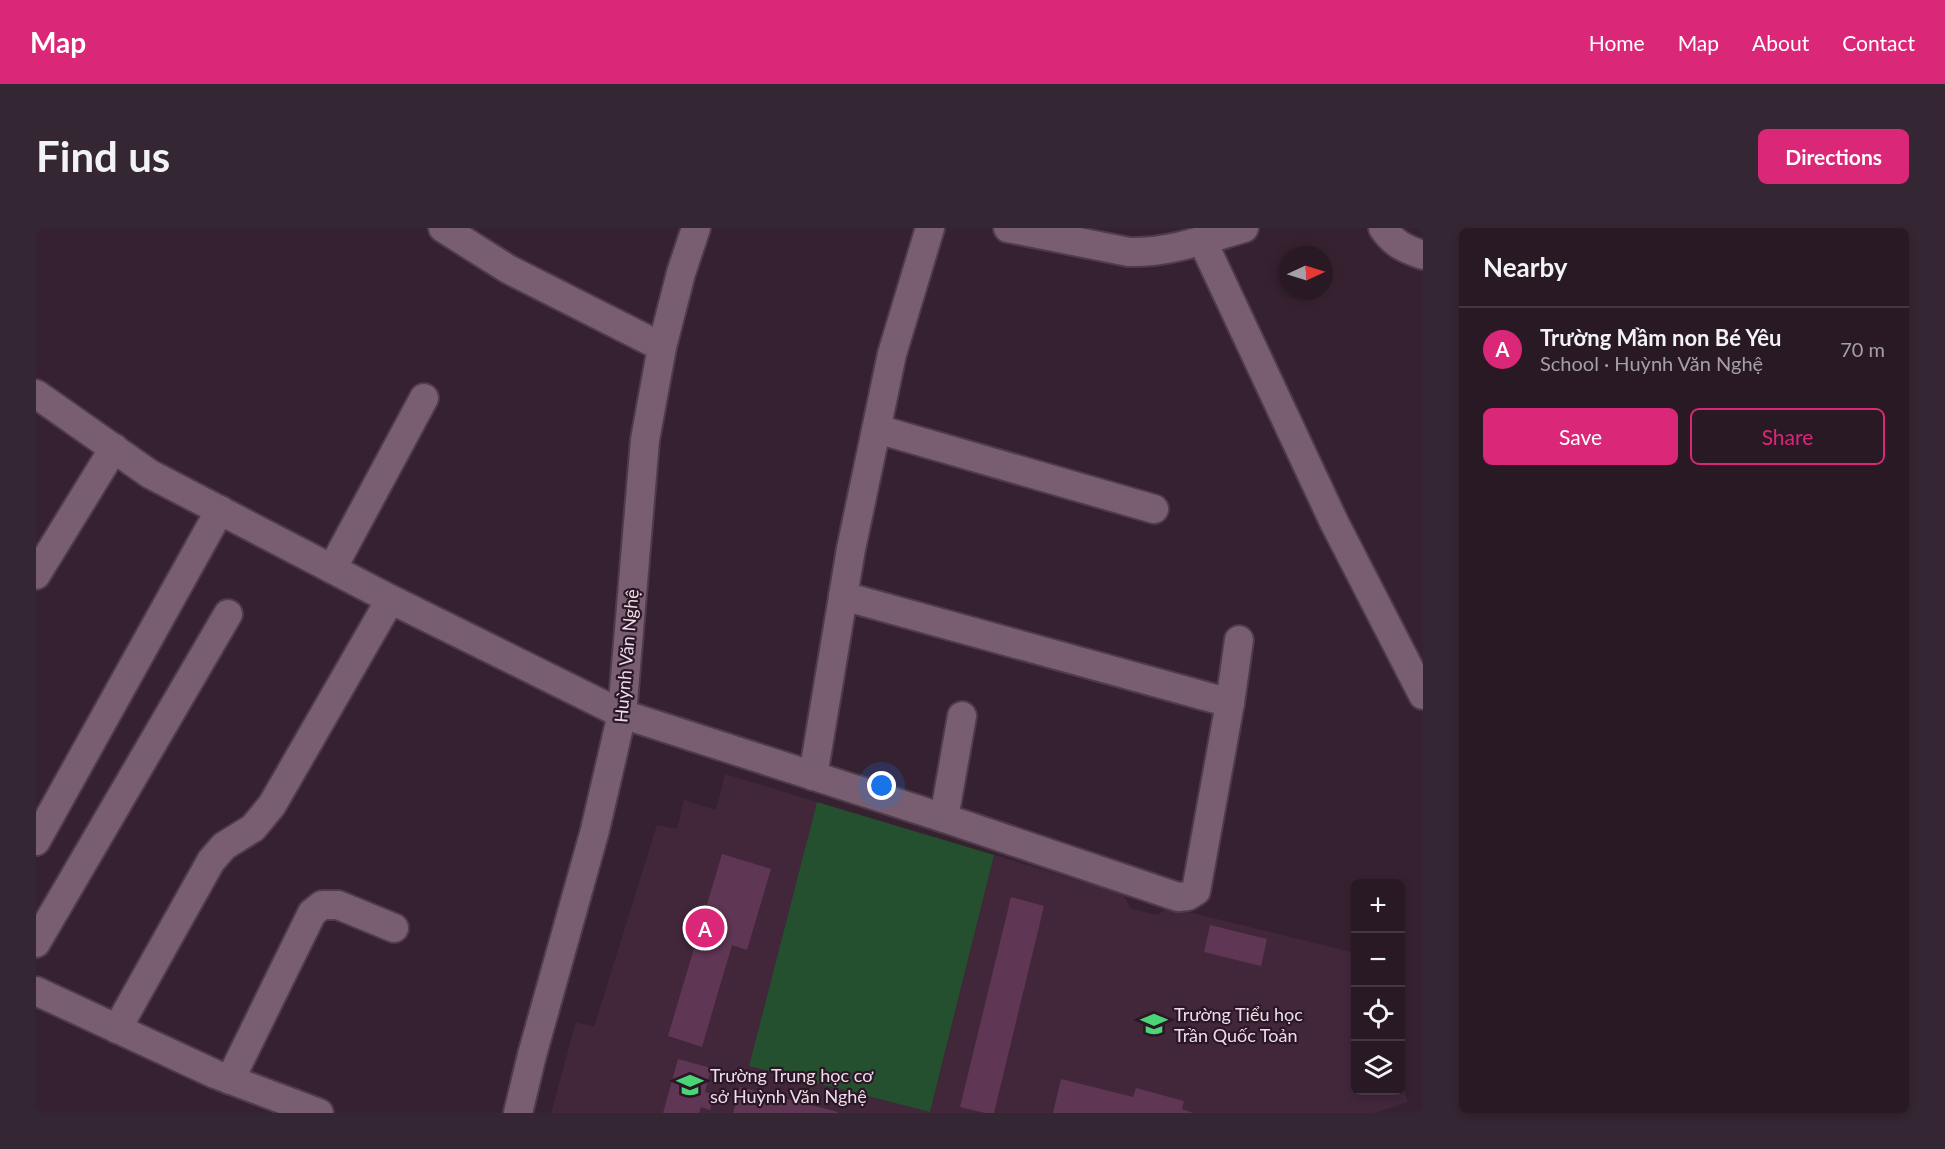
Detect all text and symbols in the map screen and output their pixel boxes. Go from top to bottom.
text: Map [30,25,86,59]
text: Home [1589,30,1645,55]
text: Map [1678,30,1719,55]
text: About [1752,30,1809,55]
text: Contact [1842,30,1915,55]
button: Directions [1758,129,1909,184]
text: Find us [36,131,170,181]
north arrow [1279,246,1333,300]
text: Nearby [1483,251,1568,283]
text: Trường Mầm non Bé Yêu [1540,324,1781,351]
text: A [1496,337,1509,361]
text: 70 m [1840,337,1885,361]
text: School · Huỳnh Văn Nghệ [1540,351,1763,375]
button: Save [1483,408,1678,465]
button: Share [1690,408,1885,465]
street label: Huỳnh Văn Nghệ [609,588,643,724]
your location [867,771,896,800]
map controls [1351,879,1405,1095]
button: + [1351,879,1405,933]
pin: A [686,906,724,950]
button: − [1351,933,1405,987]
button: locate [1351,987,1405,1041]
place label: Trường Tiểu học Trần Quốc Toản [1174,1003,1303,1046]
school or university icon: Trường Tiểu học Trần Quốc Toản [1139,1009,1169,1039]
button: layers [1351,1041,1405,1095]
place label: Trường Trung học cơ sở Huỳnh Văn Nghệ [710,1064,874,1107]
school or university icon: Trường Trung học cơ sở Huỳnh Văn Nghệ [675,1070,705,1100]

